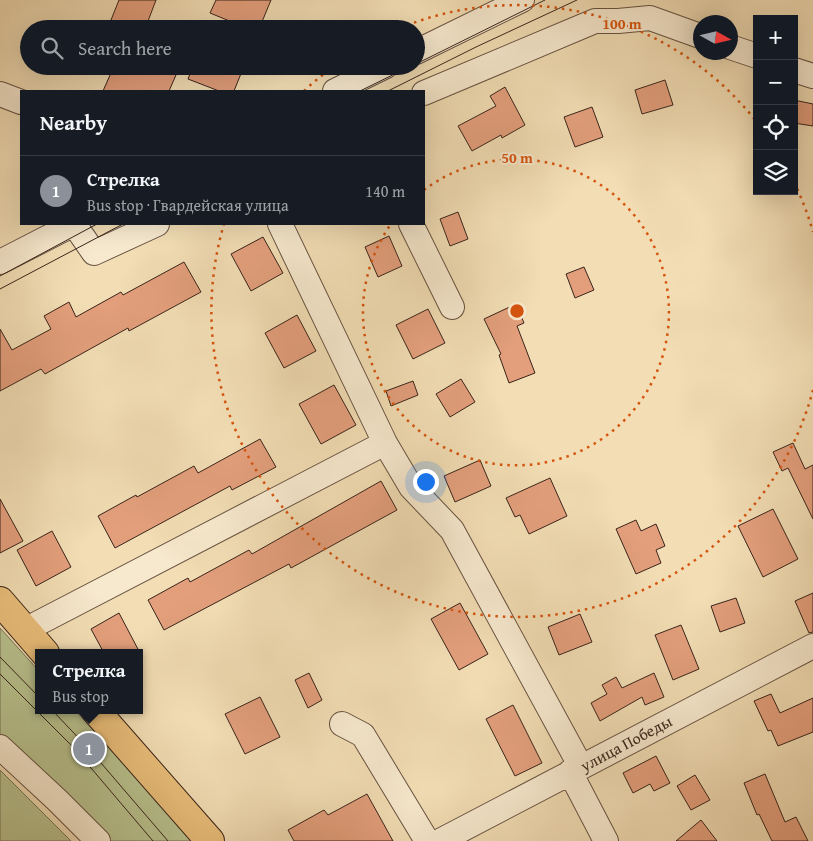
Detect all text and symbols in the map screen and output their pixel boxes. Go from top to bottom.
text: 100 m [602,13,642,34]
north arrow [693,15,738,60]
map controls [753,15,798,195]
button: + [753,15,798,60]
search box [20,20,425,75]
icon: search [38,34,66,62]
text: Search here [78,34,172,62]
button: − [753,60,798,105]
button: locate [753,105,798,150]
text: Nearby [40,107,107,138]
text: 50 m [501,147,533,168]
button: layers [753,150,798,195]
text: Стрелка [87,165,160,193]
text: 1 [52,179,60,203]
text: 140 m [365,179,405,203]
text: Bus stop · Гвардейская улица [87,193,289,217]
centre of rings [508,302,526,320]
your location [413,469,439,495]
popup [35,649,143,714]
text: Стрелка [53,656,125,684]
text: Bus stop [53,684,109,708]
street label: улица Победы [575,709,676,778]
pin: 1 [73,730,105,768]

